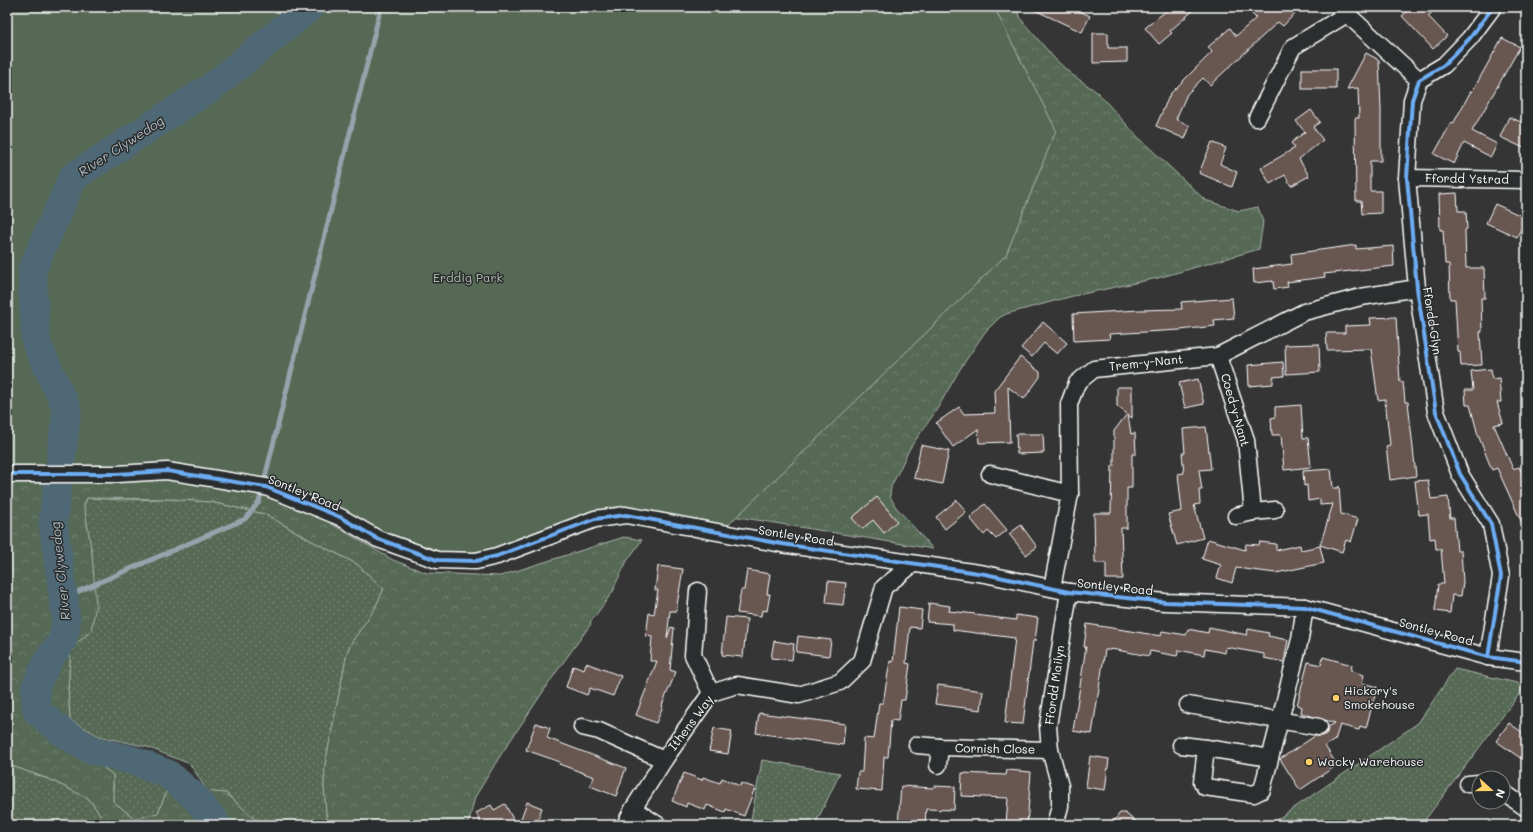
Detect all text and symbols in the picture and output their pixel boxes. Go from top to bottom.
water label: River Clywedog [75,111,167,180]
street label: Ffordd Ystrad [1425,169,1509,187]
park label: Erddig Park [433,269,503,285]
street label: Ffordd Glyn [1420,286,1446,356]
street label: Trem-y-Nant [1108,350,1184,374]
street label: Coed-y-Nant [1218,371,1254,448]
street label: Sontley Road [266,470,343,514]
water label: River Clywedog [46,521,73,621]
street label: Sontley Road [757,521,835,549]
street label: Sontley Road [1076,574,1154,598]
street label: Sontley Road [1397,613,1476,649]
street label: Ffordd Mailyn [1041,644,1068,726]
place label: Hickory's Smokehouse [1344,682,1415,712]
street label: Ithens Way [664,691,716,753]
marker: Hickory's Smokehouse [1331,693,1341,703]
street label: Cornish Close [955,739,1035,757]
place label: Wacky Warehouse [1317,753,1424,769]
marker: Wacky Warehouse [1304,757,1314,767]
north arrow [1471,770,1511,810]
text: N [1492,787,1509,800]

